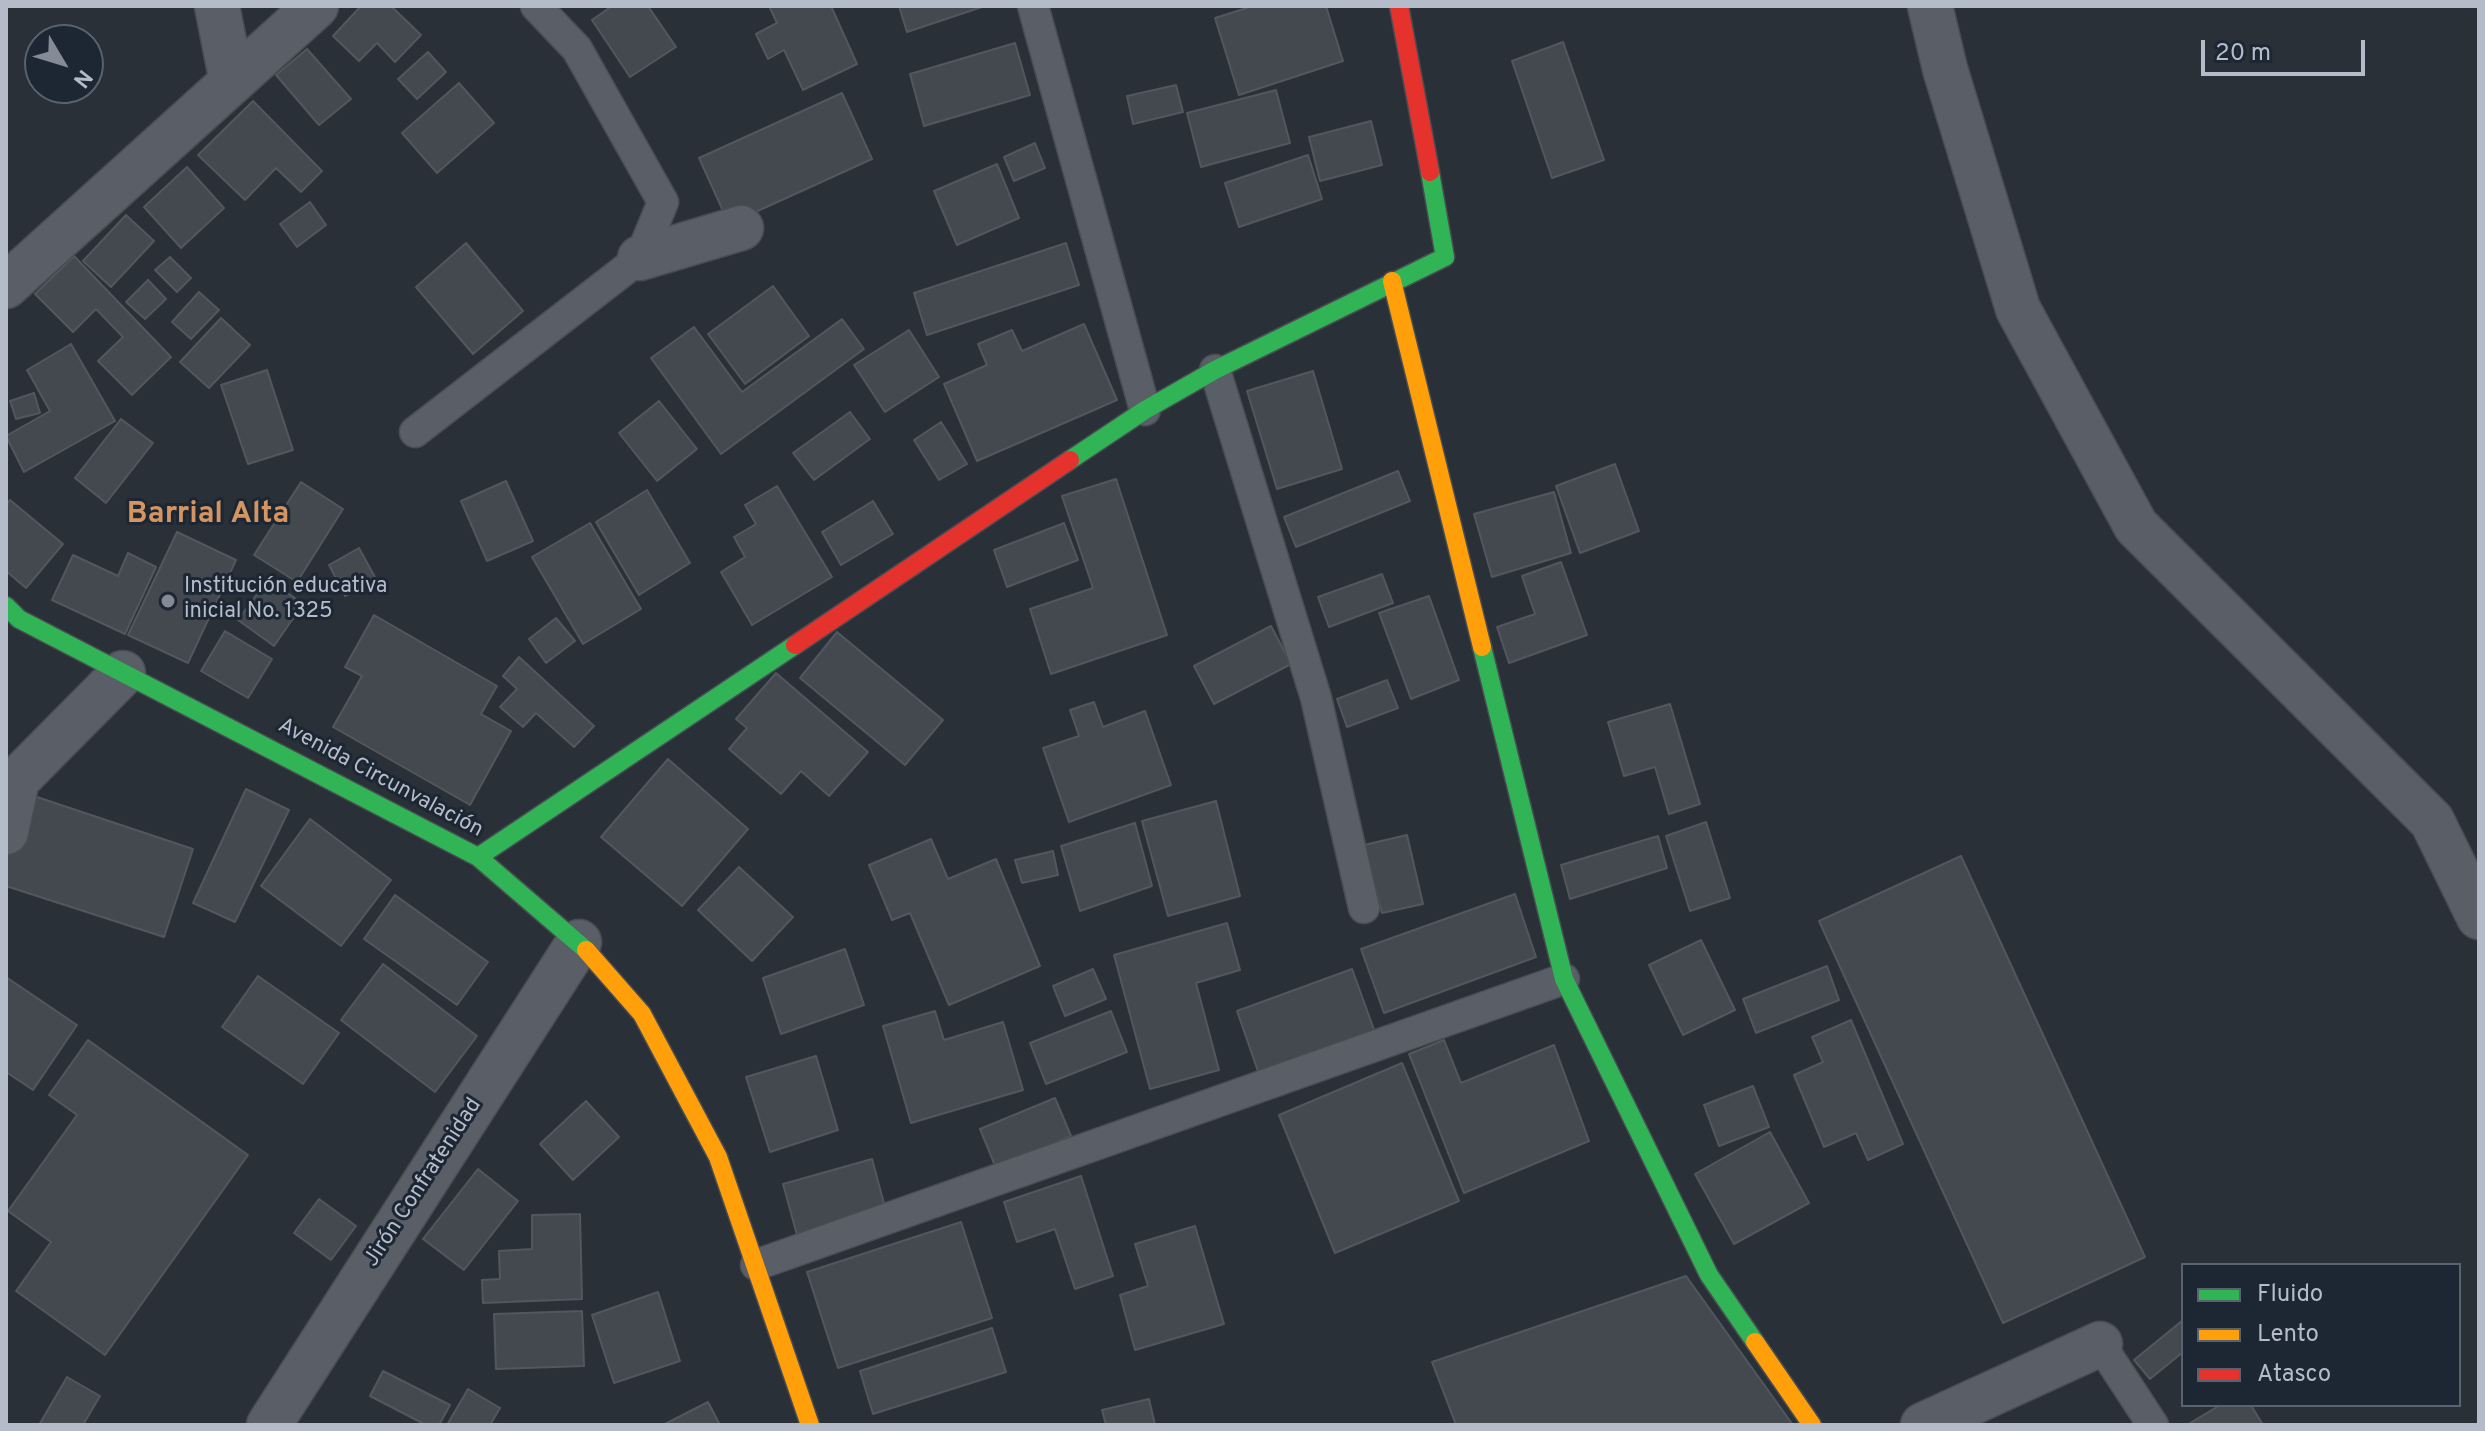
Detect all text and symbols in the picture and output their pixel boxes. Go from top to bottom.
north arrow [24,24,104,104]
scale bar [2205,24,2369,74]
text: 20 m [2215,39,2271,69]
text: N [66,63,97,92]
district label: Barrial Alta [127,498,289,534]
place label: Institución educativa inicial No. 1325 [184,575,387,626]
marker: Institución educativa inicial No. 1325 [159,592,177,610]
street label: Avenida Circunvalación [273,714,487,844]
street label: Jirón Confratenidad [360,1094,488,1272]
legend [2181,1263,2461,1407]
text: Fluido [2257,1280,2323,1310]
text: Lento [2257,1320,2319,1350]
text: Atasco [2257,1360,2331,1390]

